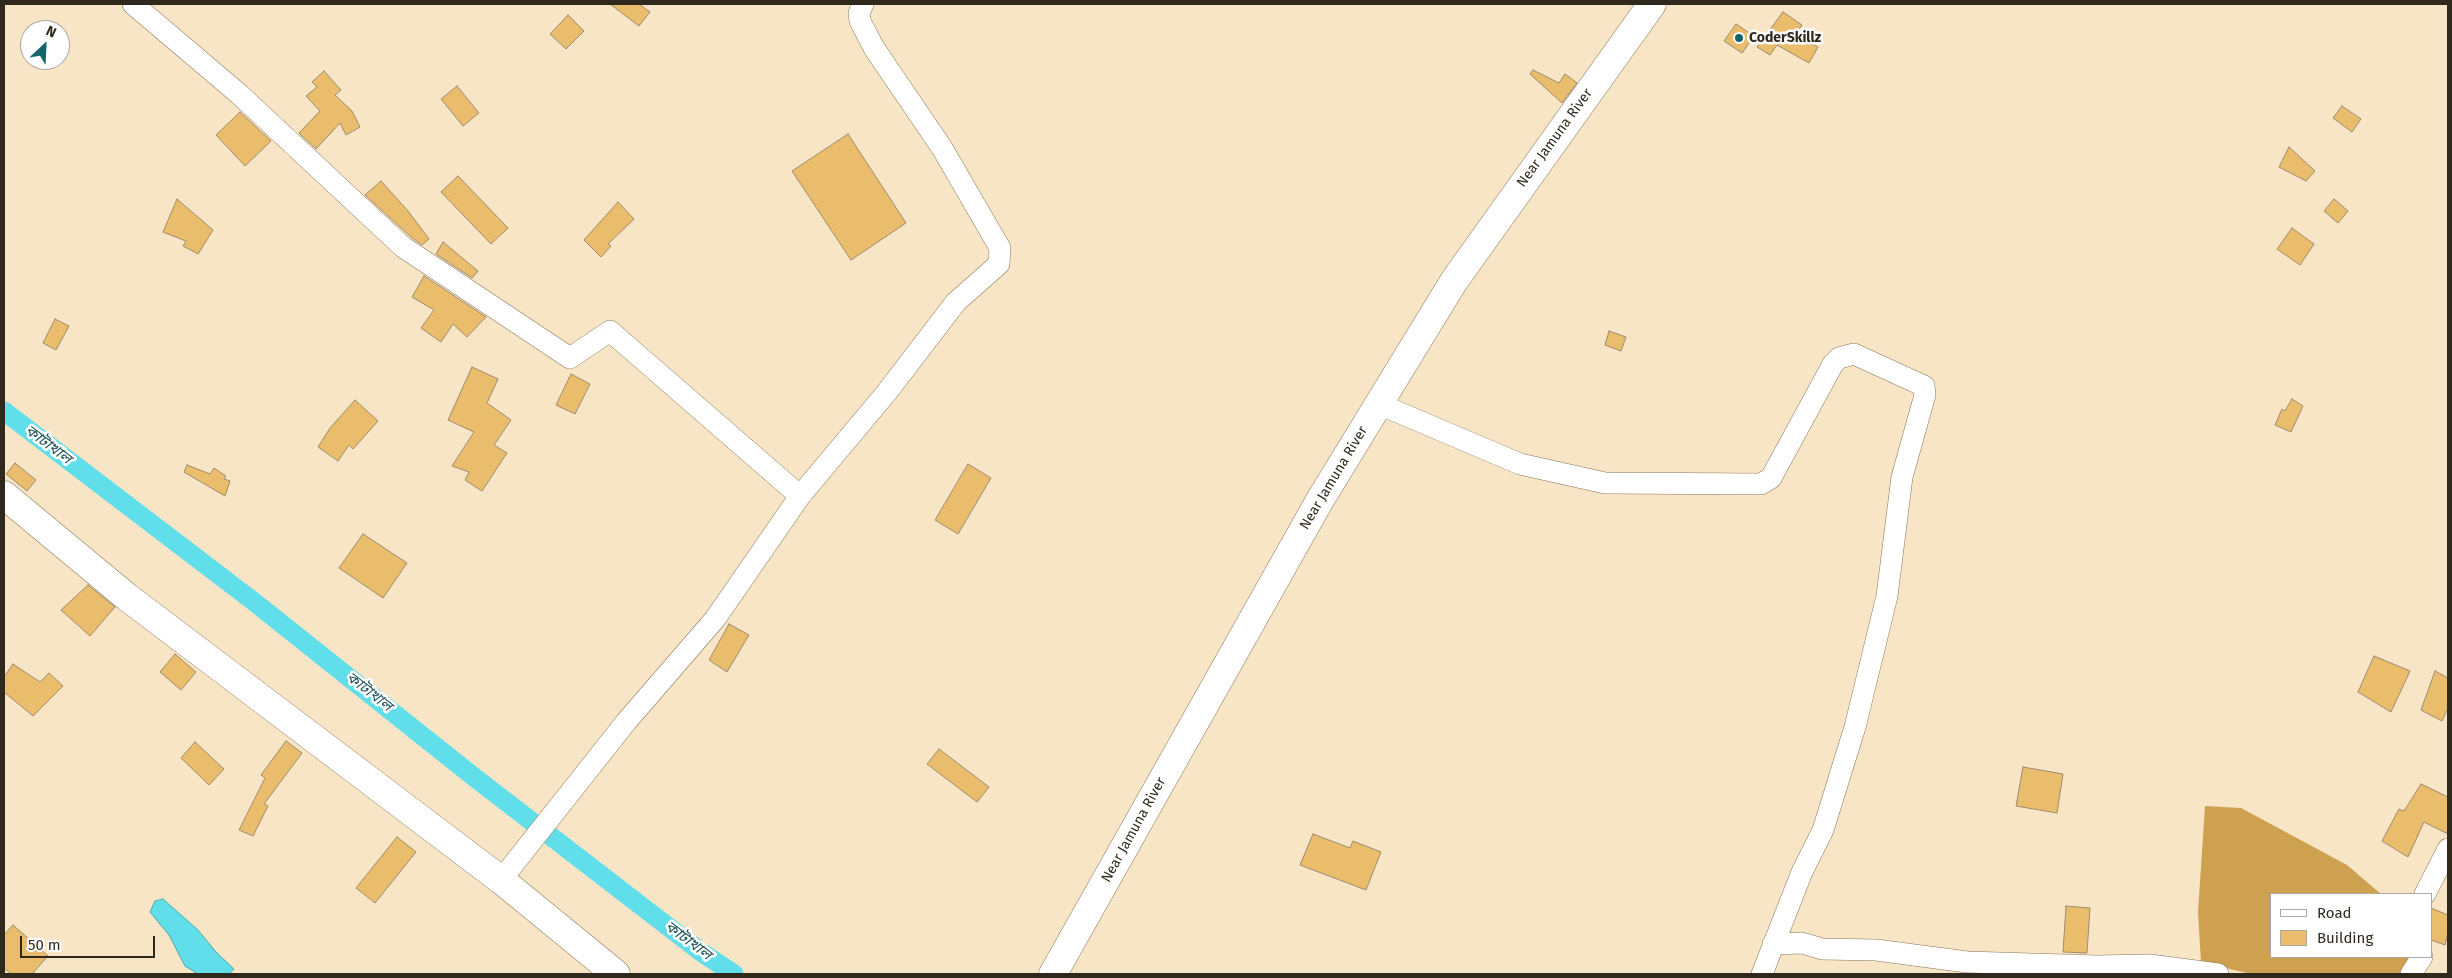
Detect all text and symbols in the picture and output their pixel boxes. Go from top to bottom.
north arrow [20,20,70,70]
text: N [43,22,59,42]
place label: CoderSkillz [1749,30,1821,46]
marker: CoderSkillz [1733,32,1745,44]
street label: Near Jamuna River [1514,85,1596,191]
water label: কাটাখাল [21,422,75,468]
street label: Near Jamuna River [1297,423,1371,533]
water label: কাটাখাল [343,669,395,715]
street label: Near Jamuna River [1098,774,1170,886]
legend [2270,893,2432,958]
text: Road [2317,904,2352,922]
water label: কাটাখাল [661,918,715,964]
scale bar [22,926,158,958]
text: Building [2317,929,2373,947]
text: 50 m [28,936,61,954]

